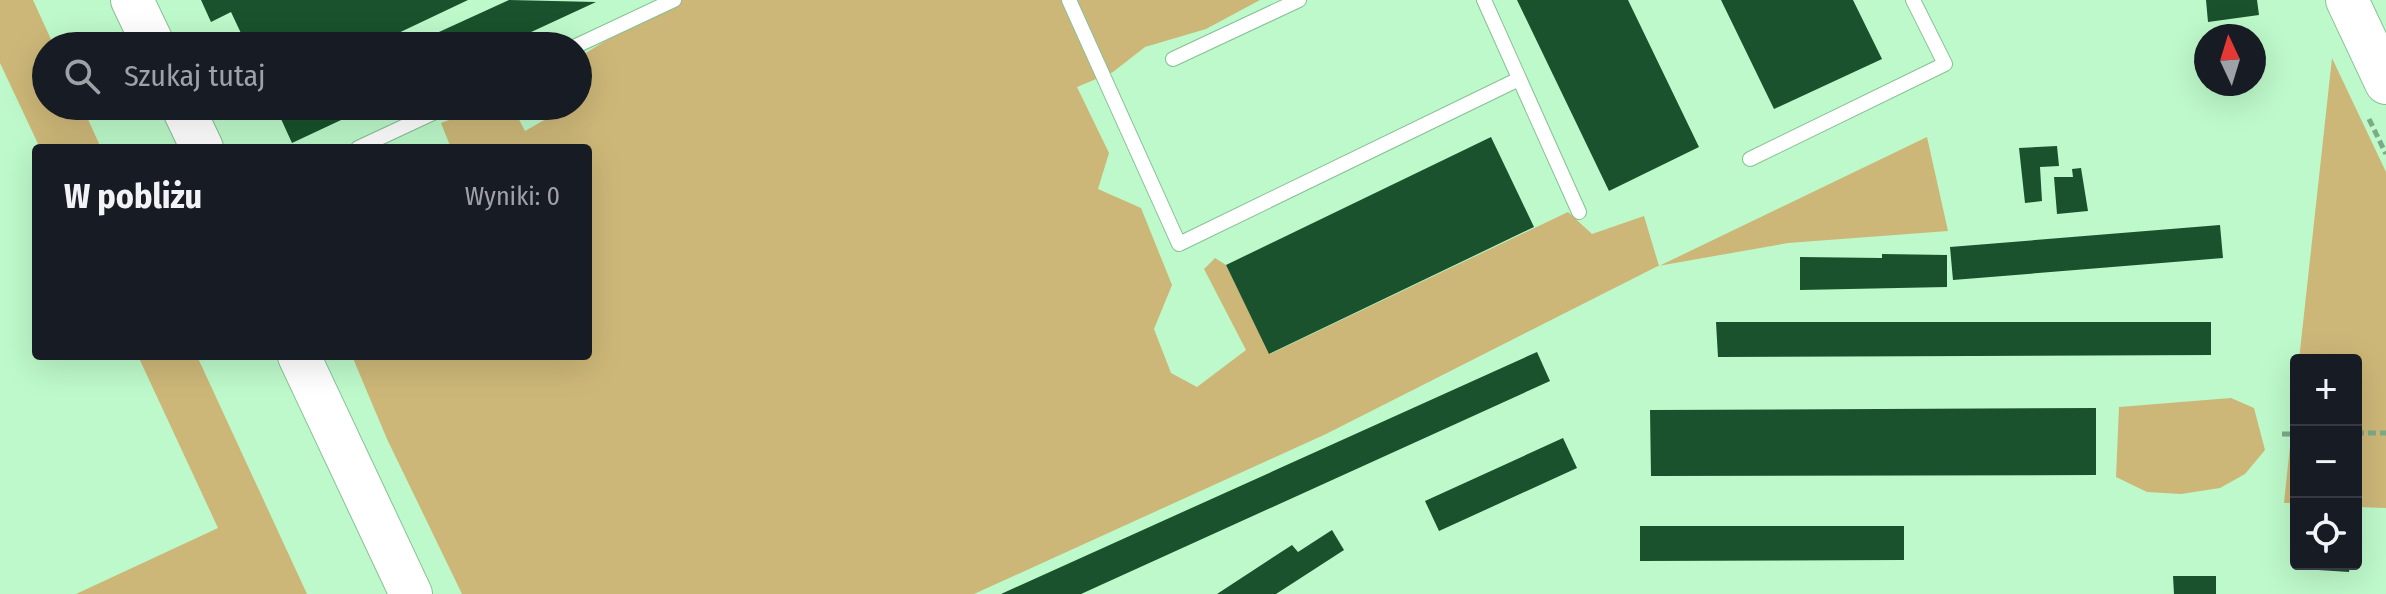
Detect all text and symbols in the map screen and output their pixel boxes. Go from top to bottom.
north arrow [2194,24,2266,96]
search box [32,32,592,120]
icon: search [60,54,104,98]
text: Szukaj tutaj [124,58,265,94]
text: W pobliżu [64,176,202,217]
text: Wyniki: 0 [465,181,560,212]
map controls [2290,354,2362,570]
button: + [2290,354,2362,426]
button: − [2290,426,2362,498]
button: locate [2290,498,2362,570]

